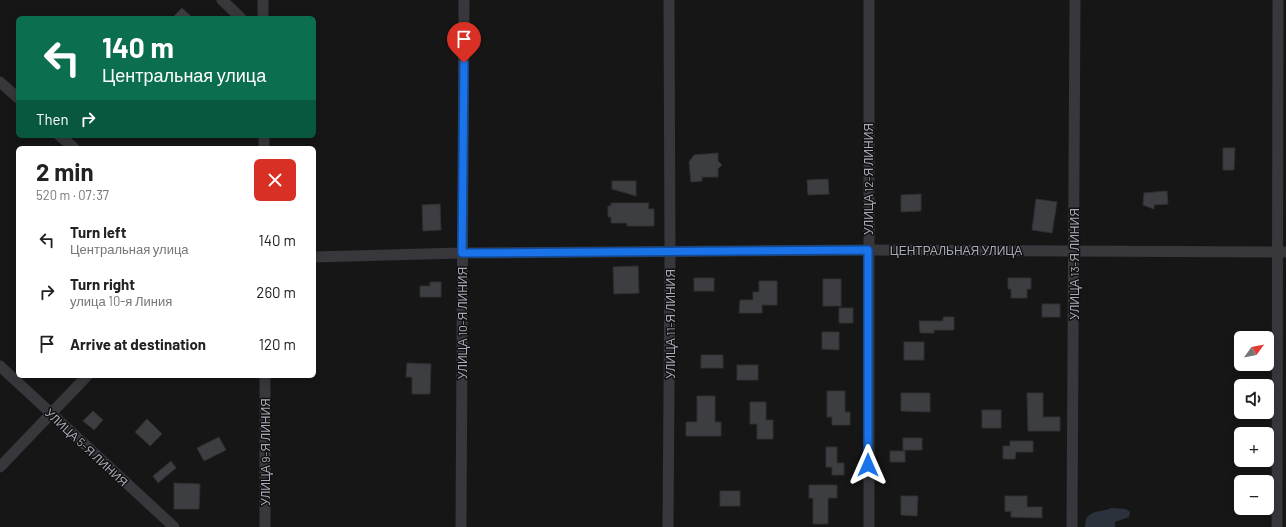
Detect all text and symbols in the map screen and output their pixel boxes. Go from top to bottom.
pin [447,22,481,63]
icon: arrive [453,28,475,50]
text: 140 m [102,30,174,64]
icon: left [36,32,88,84]
text: Центральная улица [102,64,266,86]
icon: right [77,108,99,130]
text: Then [36,110,69,128]
street label: УЛИЦА 12-Я ЛИНИЯ [861,123,876,235]
text: 2 min [36,157,94,186]
button: close [254,159,296,201]
text: 520 m · 07:37 [36,187,109,203]
street label: УЛИЦА 13-Я ЛИНИЯ [1067,208,1082,320]
text: Turn left [70,223,126,241]
icon: left [36,229,58,251]
text: 140 m [259,231,296,249]
text: Центральная улица [70,241,189,257]
street label: ЦЕНТРАЛЬНАЯ УЛИЦА [890,243,1022,258]
street label: УЛИЦА 10-Я ЛИНИЯ [455,267,470,379]
street label: УЛИЦА 11-Я ЛИНИЯ [663,269,678,379]
text: Turn right [70,275,135,293]
icon: right [36,281,58,303]
text: 260 m [256,283,296,301]
text: улица 10-я Линия [70,293,172,309]
north arrow [1234,331,1274,371]
map controls [1234,331,1274,515]
icon: arrive [36,333,58,355]
text: Arrive at destination [70,335,206,353]
text: 120 m [259,335,296,353]
button: sound [1234,379,1274,419]
street label: УЛИЦА 9-Я ЛИНИЯ [258,398,273,506]
street label: УЛИЦА 5-Я ЛИНИЯ [42,405,131,489]
button: + [1234,427,1274,467]
position arrow [847,444,889,486]
button: − [1234,475,1274,515]

